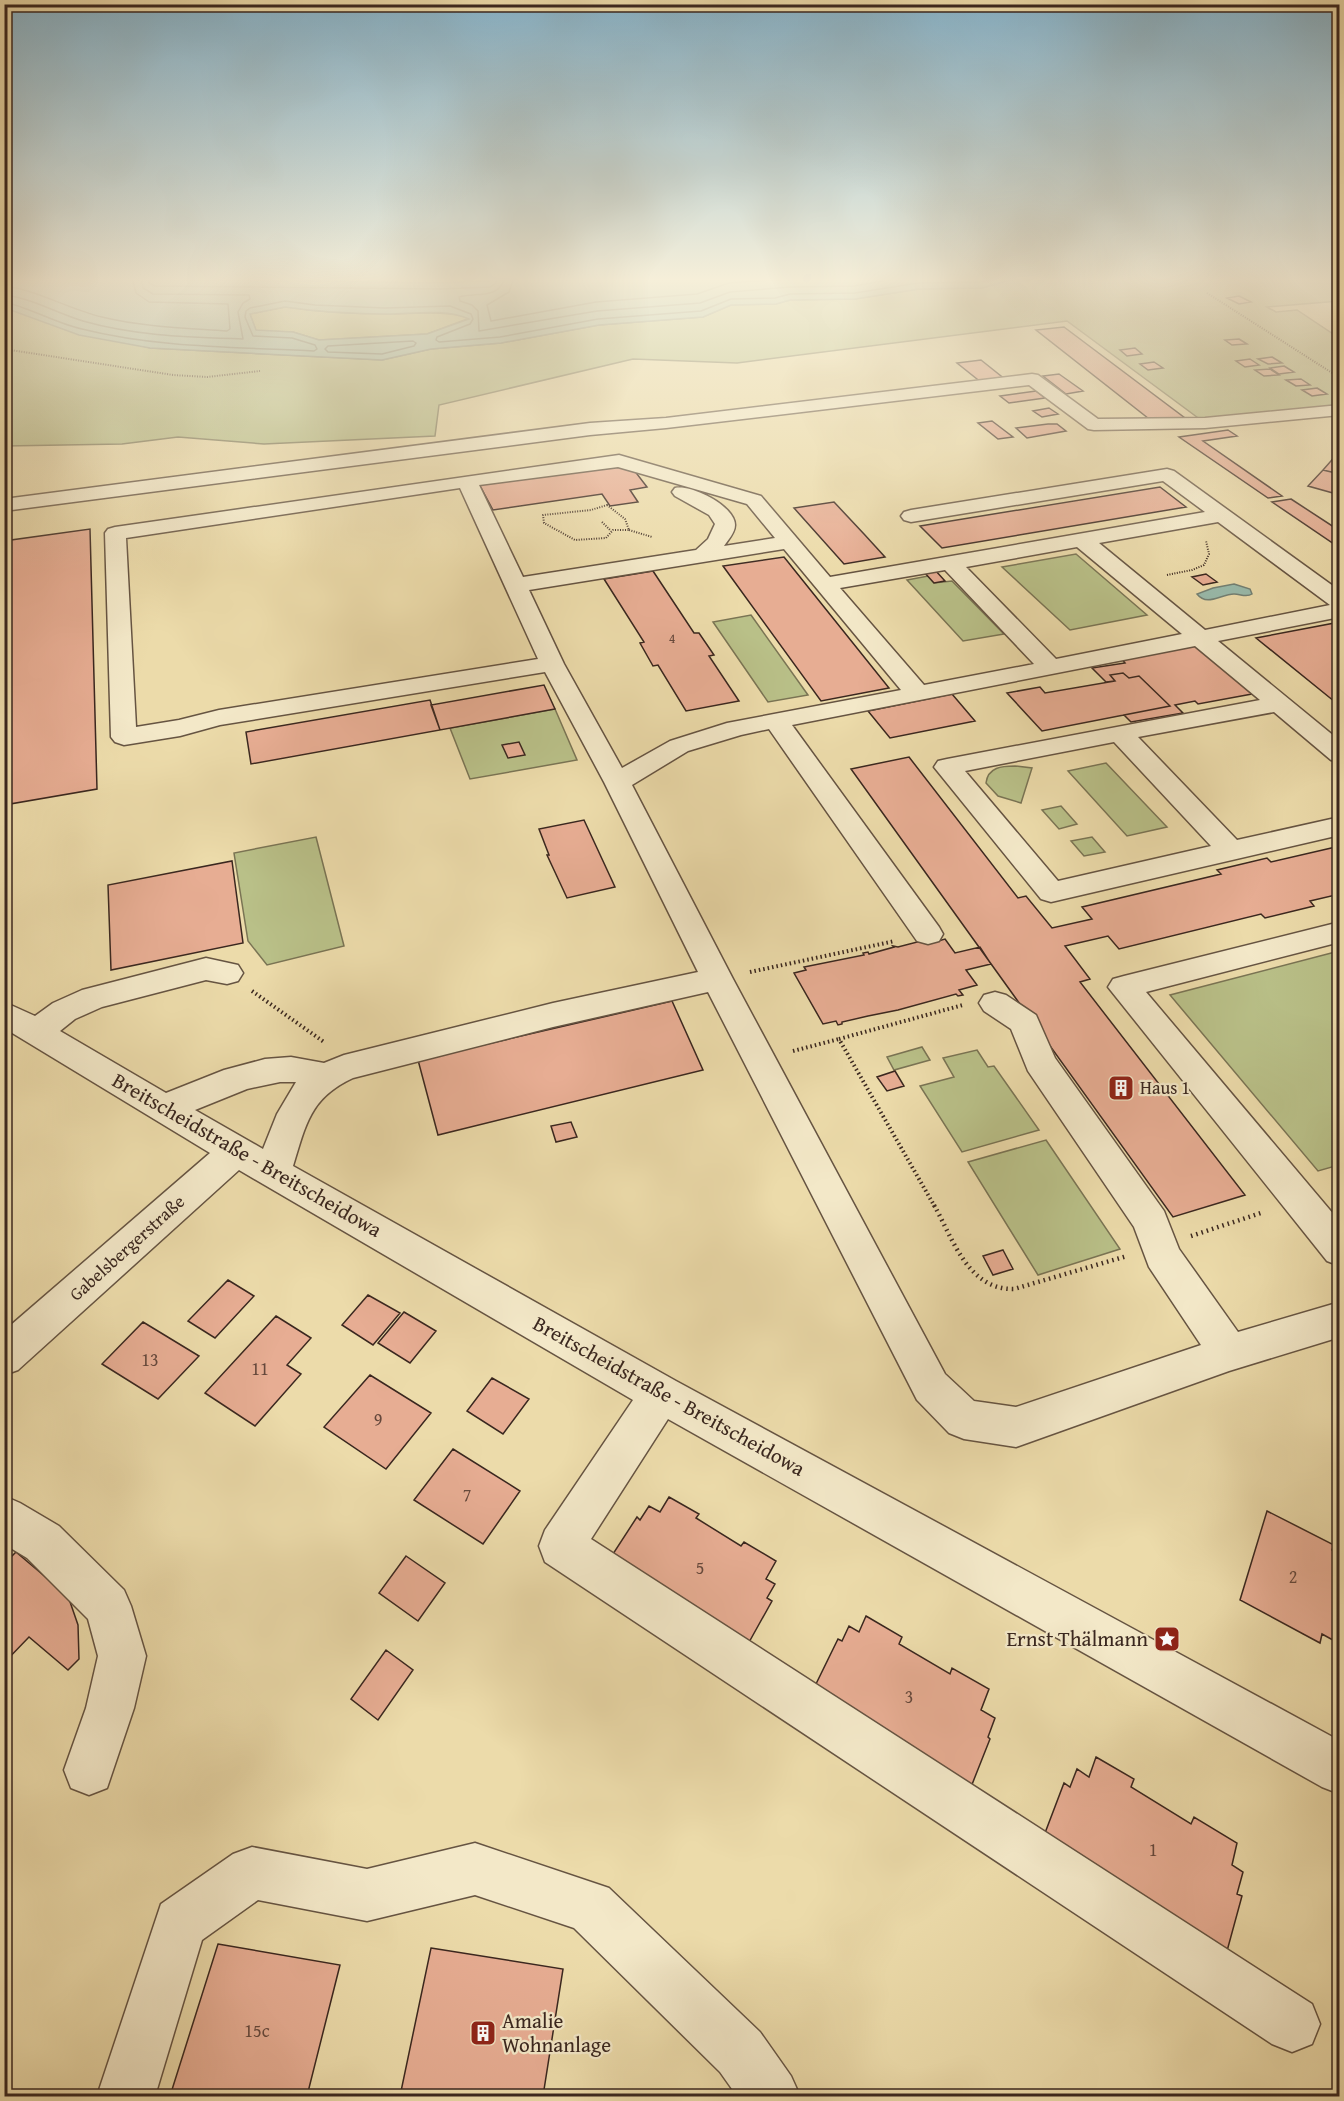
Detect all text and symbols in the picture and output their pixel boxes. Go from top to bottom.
house number: 4 [669,628,676,648]
street label: Breitscheidstraße - Breitscheidowa [107,1064,388,1245]
building icon: Haus 1 [1106,1073,1136,1103]
place label: Haus 1 [1140,1074,1190,1101]
street label: Gabelsbergerstraße [63,1188,190,1307]
street label: Breitscheidstraße - Breitscheidowa [528,1308,811,1483]
house number: 13 [141,1346,159,1373]
house number: 11 [251,1355,269,1382]
house number: 9 [374,1406,382,1433]
house number: 7 [463,1481,471,1508]
house number: 5 [696,1554,704,1581]
house number: 2 [1289,1563,1297,1590]
place label: Ernst Thälmann [1007,1623,1148,1654]
place icon: Ernst Thälmann [1152,1624,1182,1654]
house number: 3 [905,1683,913,1710]
house number: 1 [1149,1836,1157,1863]
place label: Amalie Wohnanlage [502,2005,611,2060]
house number: 15c [244,2017,270,2044]
building icon: Amalie Wohnanlage [468,2018,498,2048]

